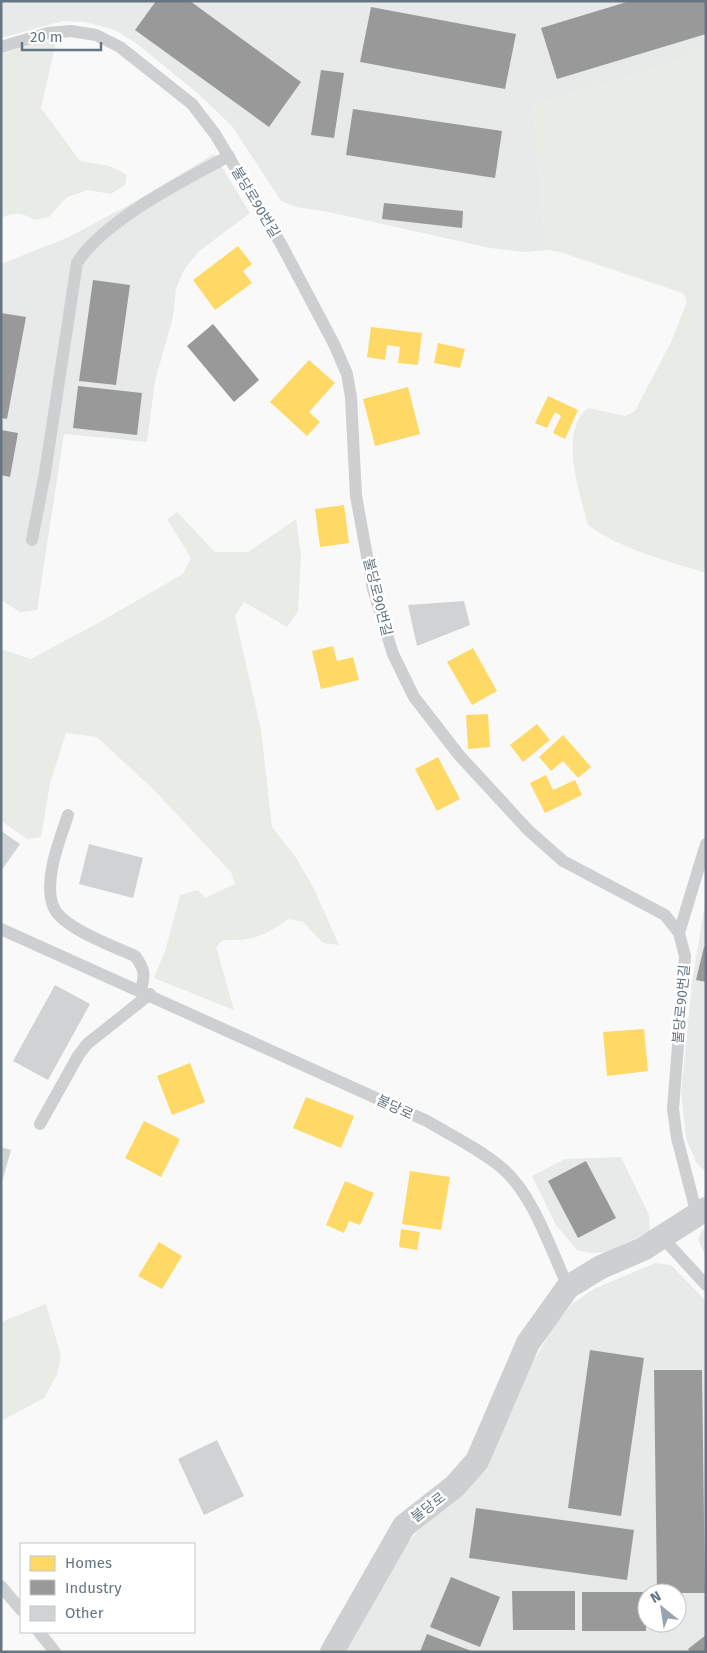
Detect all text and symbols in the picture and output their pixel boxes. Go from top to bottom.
scale bar [22,20,101,52]
text: 20 m [30,28,63,46]
street label: 불당로90번길 [228,164,283,241]
street label: 불당로90번길 [360,556,395,638]
street label: 불당로90번길 [670,964,693,1044]
street label: 불당로 [374,1092,416,1123]
street label: 불당로 [408,1489,449,1526]
legend [20,1543,195,1633]
text: Homes [65,1554,112,1572]
text: Industry [65,1579,122,1597]
north arrow [637,1583,687,1633]
text: N [647,1587,664,1607]
text: Other [65,1604,104,1622]

